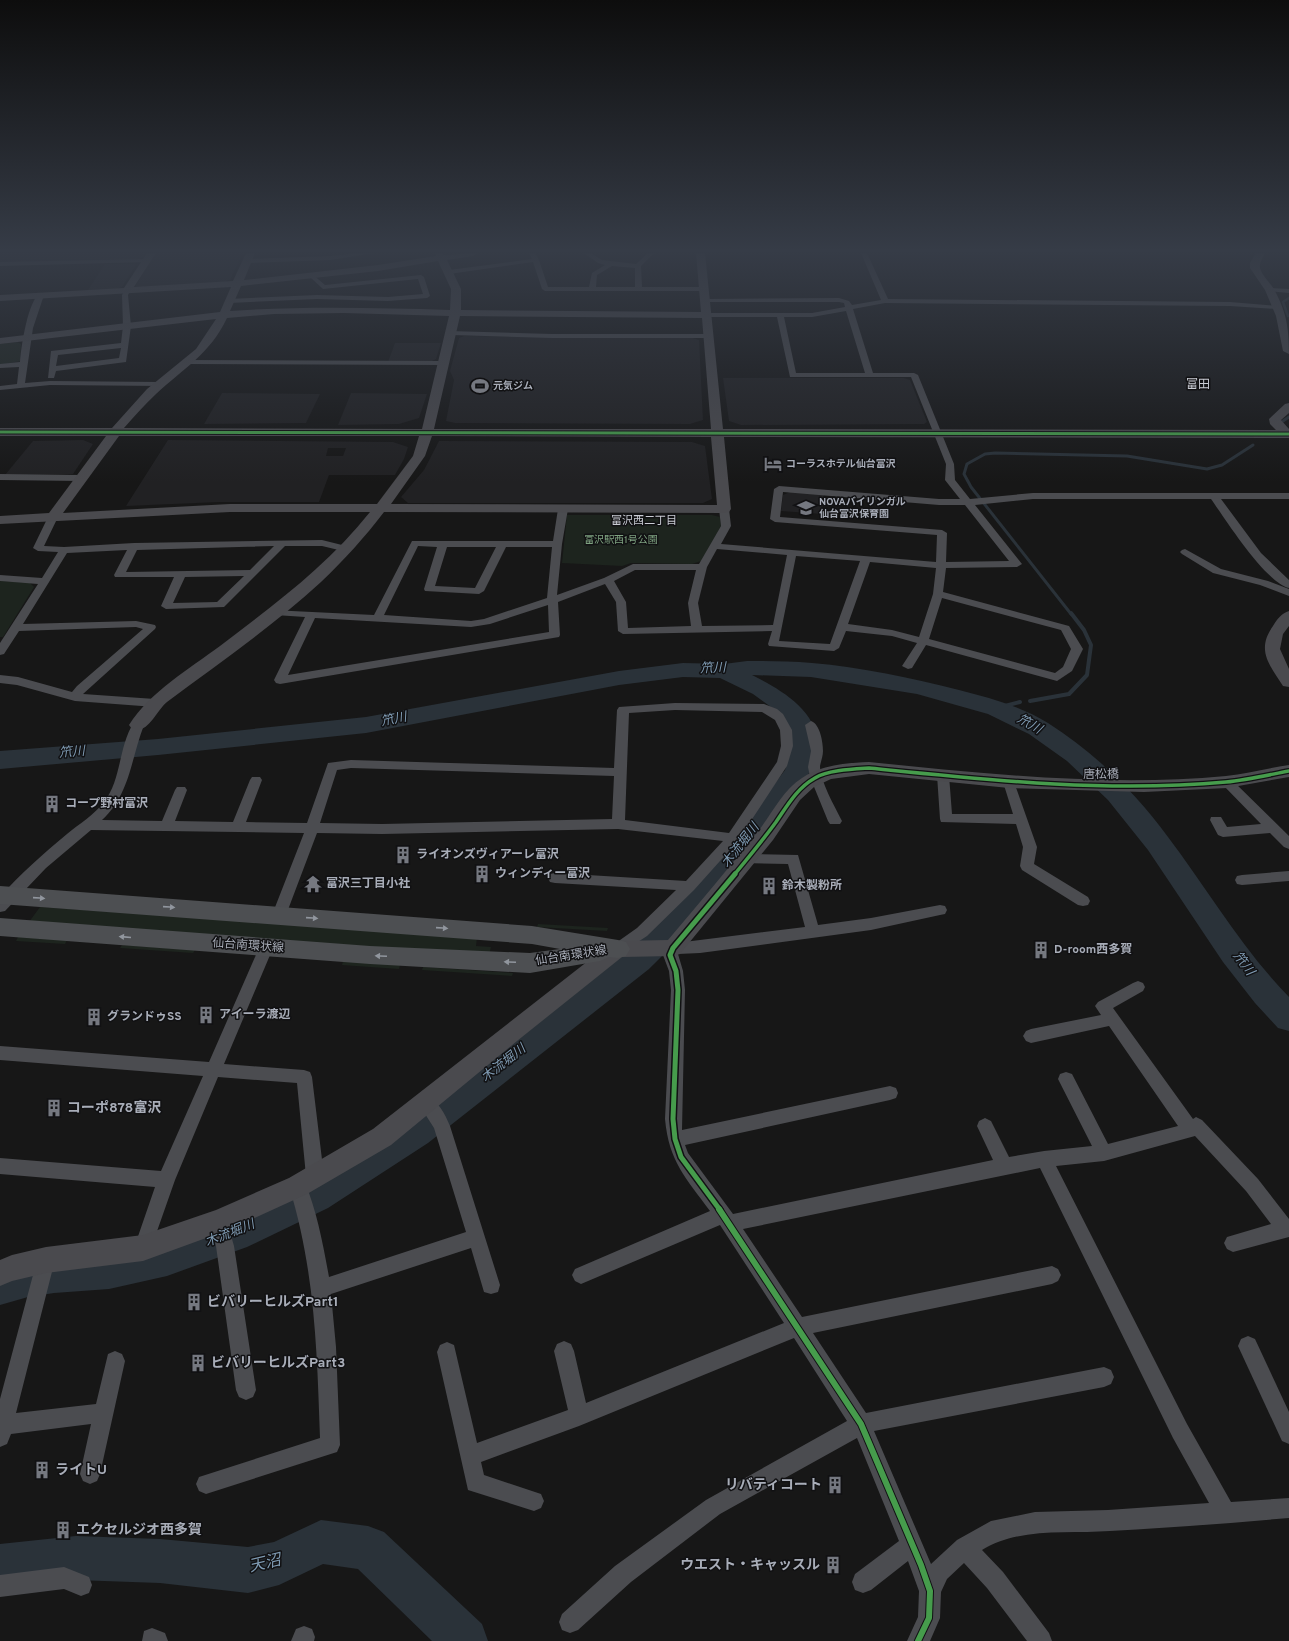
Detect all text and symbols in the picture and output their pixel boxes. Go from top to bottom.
sports icon: 元気ジム [470,376,490,396]
district label: 富田 [1186,377,1210,393]
place label: 元気ジム [493,380,533,393]
hotel icon: コーラスホテル仙台富沢 [763,454,783,474]
place label: コーラスホテル仙台富沢 [786,458,896,471]
place label: NOVAバイリンガル 仙台富沢保育園 [819,496,906,521]
school or university icon: NOVAバイリンガル 仙台富沢保育園 [796,498,816,518]
district label: 富沢西二丁目 [611,514,677,528]
park label: 富沢駅西1号公園 [584,534,658,547]
water label: 笊川 [700,660,728,677]
water label: 笊川 [380,709,410,730]
water label: 笊川 [1014,712,1046,739]
water label: 笊川 [58,744,88,762]
street label: 唐松橋 [1083,767,1119,783]
building icon: コープ野村富沢 [42,794,62,814]
place label: コープ野村富沢 [65,796,148,812]
water label: 木流堀川 [719,819,765,871]
building icon: ライオンズヴィアーレ富沢 [393,845,413,865]
place label: ライオンズヴィアーレ富沢 [416,847,559,863]
building icon: ウィンディー富沢 [472,864,492,884]
place label: ウィンディー富沢 [495,866,590,882]
temple icon: 富沢三丁目小社 [303,874,323,894]
place label: 富沢三丁目小社 [326,876,410,892]
building icon: 鈴木製粉所 [759,876,779,896]
place label: 鈴木製粉所 [781,878,842,894]
one-way arrow [33,894,45,901]
one-way arrow [163,904,175,911]
one-way arrow [306,914,318,921]
one-way arrow [436,924,448,931]
one-way arrow [119,933,131,940]
street label: 仙台南環状線 [212,936,284,956]
building icon: D-room西多賀 [1031,940,1051,960]
street label: 仙台南環状線 [534,942,608,970]
place label: D-room西多賀 [1054,942,1132,958]
water label: 笊川 [1229,949,1258,981]
one-way arrow [375,952,387,959]
one-way arrow [504,958,516,965]
building icon: アイーラ渡辺 [196,1005,216,1025]
building icon: グランドゥSS [84,1007,104,1027]
place label: アイーラ渡辺 [219,1007,290,1023]
place label: グランドゥSS [107,1009,182,1025]
water label: 木流堀川 [479,1040,531,1086]
building icon: コーポ878富沢 [44,1098,64,1118]
place label: コーポ878富沢 [67,1100,161,1117]
water label: 木流堀川 [203,1216,259,1251]
building icon: ビバリーヒルズPart1 [184,1292,204,1312]
place label: ビバリーヒルズPart1 [207,1293,339,1311]
building icon: ビバリーヒルズPart3 [188,1353,208,1373]
place label: ビバリーヒルズPart3 [211,1354,345,1372]
building icon: ライトU [32,1460,52,1480]
place label: ライトU [55,1462,107,1479]
building icon: リバティコート [825,1475,845,1495]
place label: リバティコート [725,1477,822,1494]
building icon: エクセルジオ西多賀 [53,1520,73,1540]
place label: エクセルジオ西多賀 [76,1521,202,1539]
water label: 天沼 [247,1550,285,1577]
building icon: ウエスト・キャッスル [823,1555,843,1575]
place label: ウエスト・キャッスル [680,1557,820,1574]

